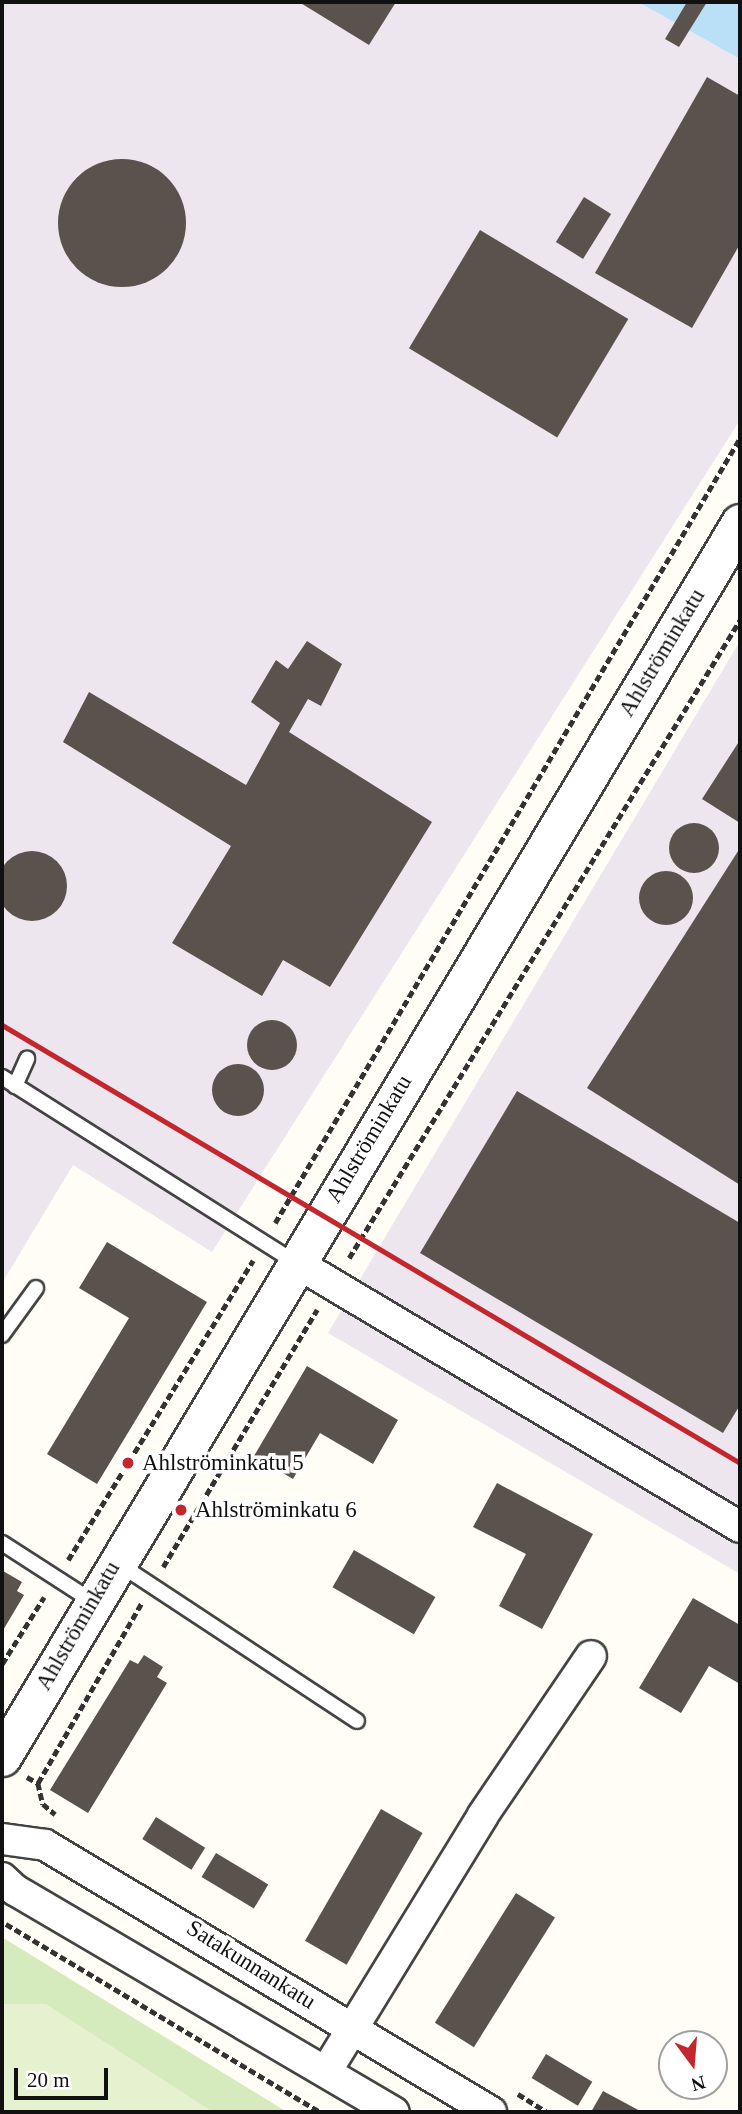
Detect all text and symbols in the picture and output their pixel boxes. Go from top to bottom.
street label: Ahlströminkatu [613,584,711,722]
street label: Ahlströminkatu [320,1070,418,1208]
place label: Ahlströminkatu 5 [142,1449,304,1477]
marker: Ahlströminkatu 5 [120,1455,136,1471]
place label: Ahlströminkatu 6 [195,1496,357,1524]
marker: Ahlströminkatu 6 [173,1502,189,1518]
street label: Ahlströminkatu [30,1557,126,1695]
street label: Satakunnankatu [181,1914,321,2016]
north arrow [658,2030,728,2100]
scale bar [18,2054,112,2098]
text: 20 m [27,2068,70,2092]
text: N [689,2072,708,2096]

